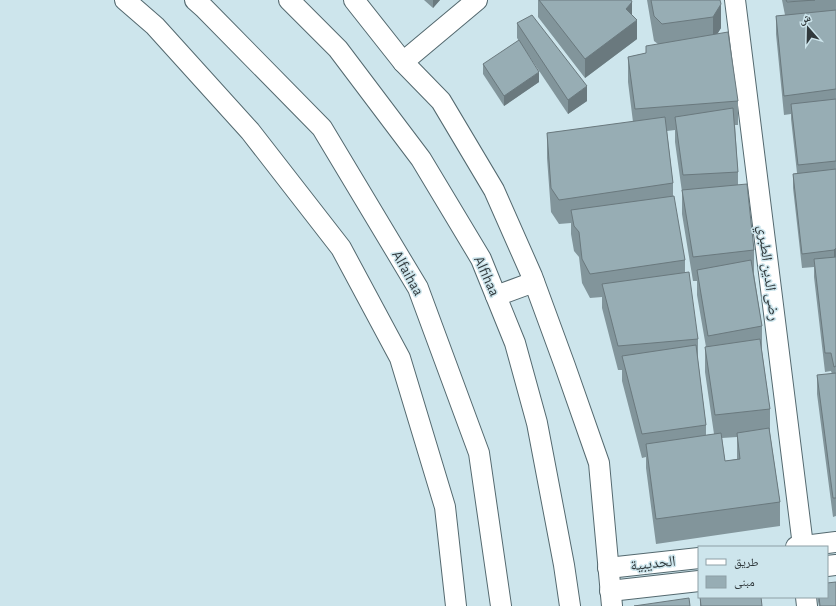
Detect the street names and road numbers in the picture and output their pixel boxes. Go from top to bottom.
street label: رضى الدين الطبري [751,224,782,323]
street label: Alfaihaa [389,248,426,298]
street label: Alfihaa [471,254,502,299]
street label: الحديبية [630,554,677,574]

